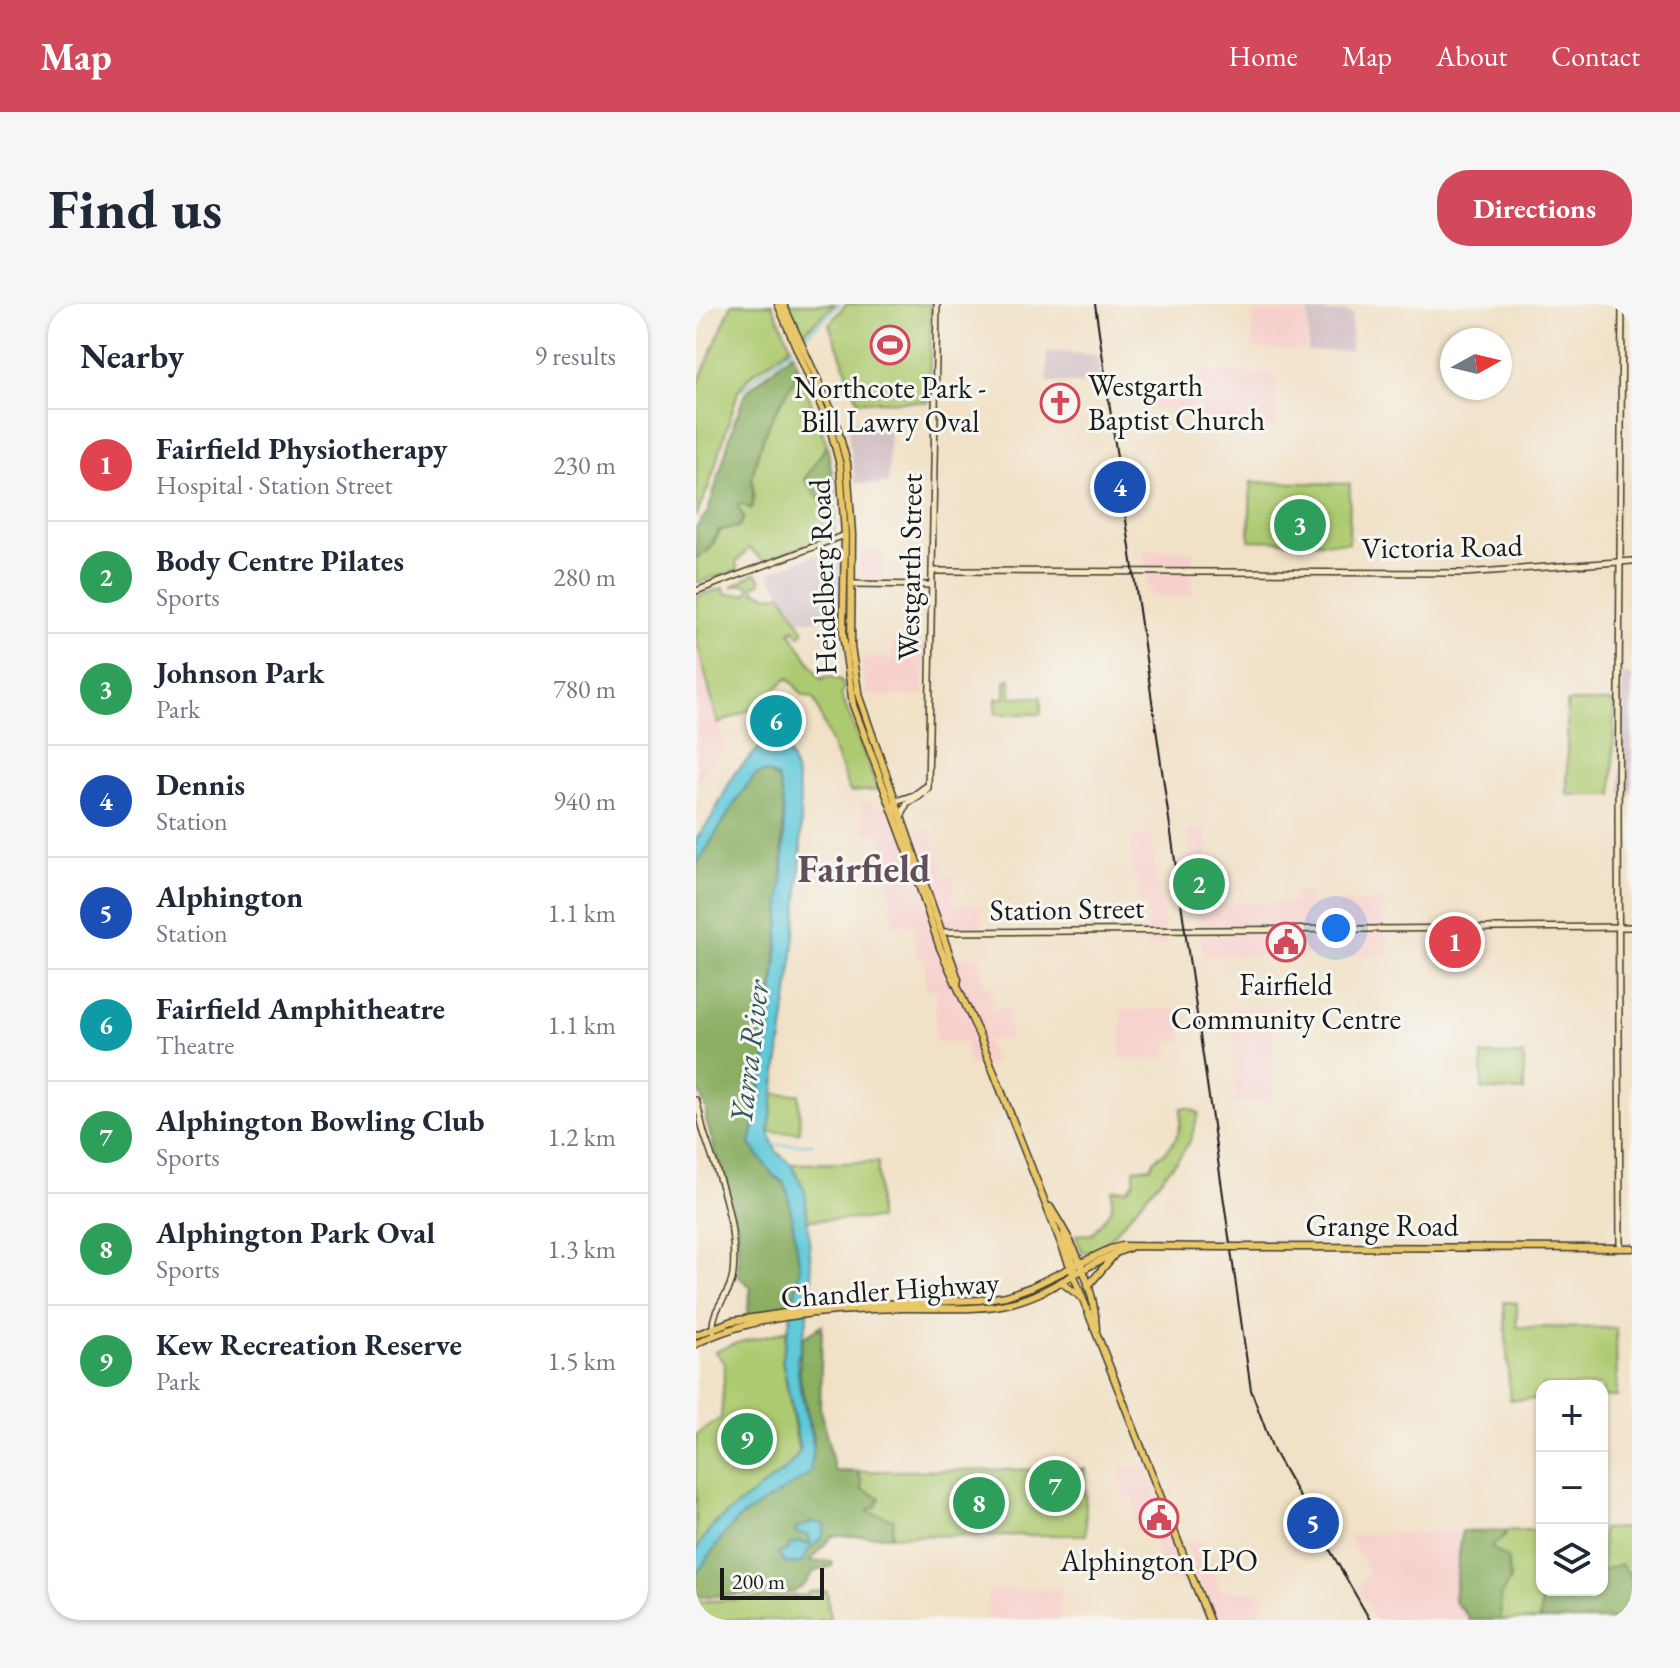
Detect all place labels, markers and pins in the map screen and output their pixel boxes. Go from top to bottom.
sports icon: Northcote Park - Bill Lawry Oval [869,324,911,366]
place label: Westgarth Baptist Church [1088,366,1265,439]
place label: Northcote Park - Bill Lawry Oval [794,368,986,441]
church icon: Westgarth Baptist Church [1039,382,1081,424]
pin: 4 [1094,457,1146,517]
pin: 3 [1274,495,1326,555]
pin: 6 [750,691,802,751]
pin: 2 [1173,854,1225,914]
pin: 1 [1429,912,1481,972]
public building icon: Fairfield Community Centre [1265,921,1307,963]
place label: Fairfield Community Centre [1171,965,1401,1038]
pin: 9 [721,1409,773,1469]
pin: 7 [1029,1456,1081,1516]
pin: 8 [953,1473,1005,1533]
pin: 5 [1287,1493,1339,1553]
public building icon: Alphington LPO [1138,1497,1180,1539]
place label: Alphington LPO [1059,1541,1258,1580]

